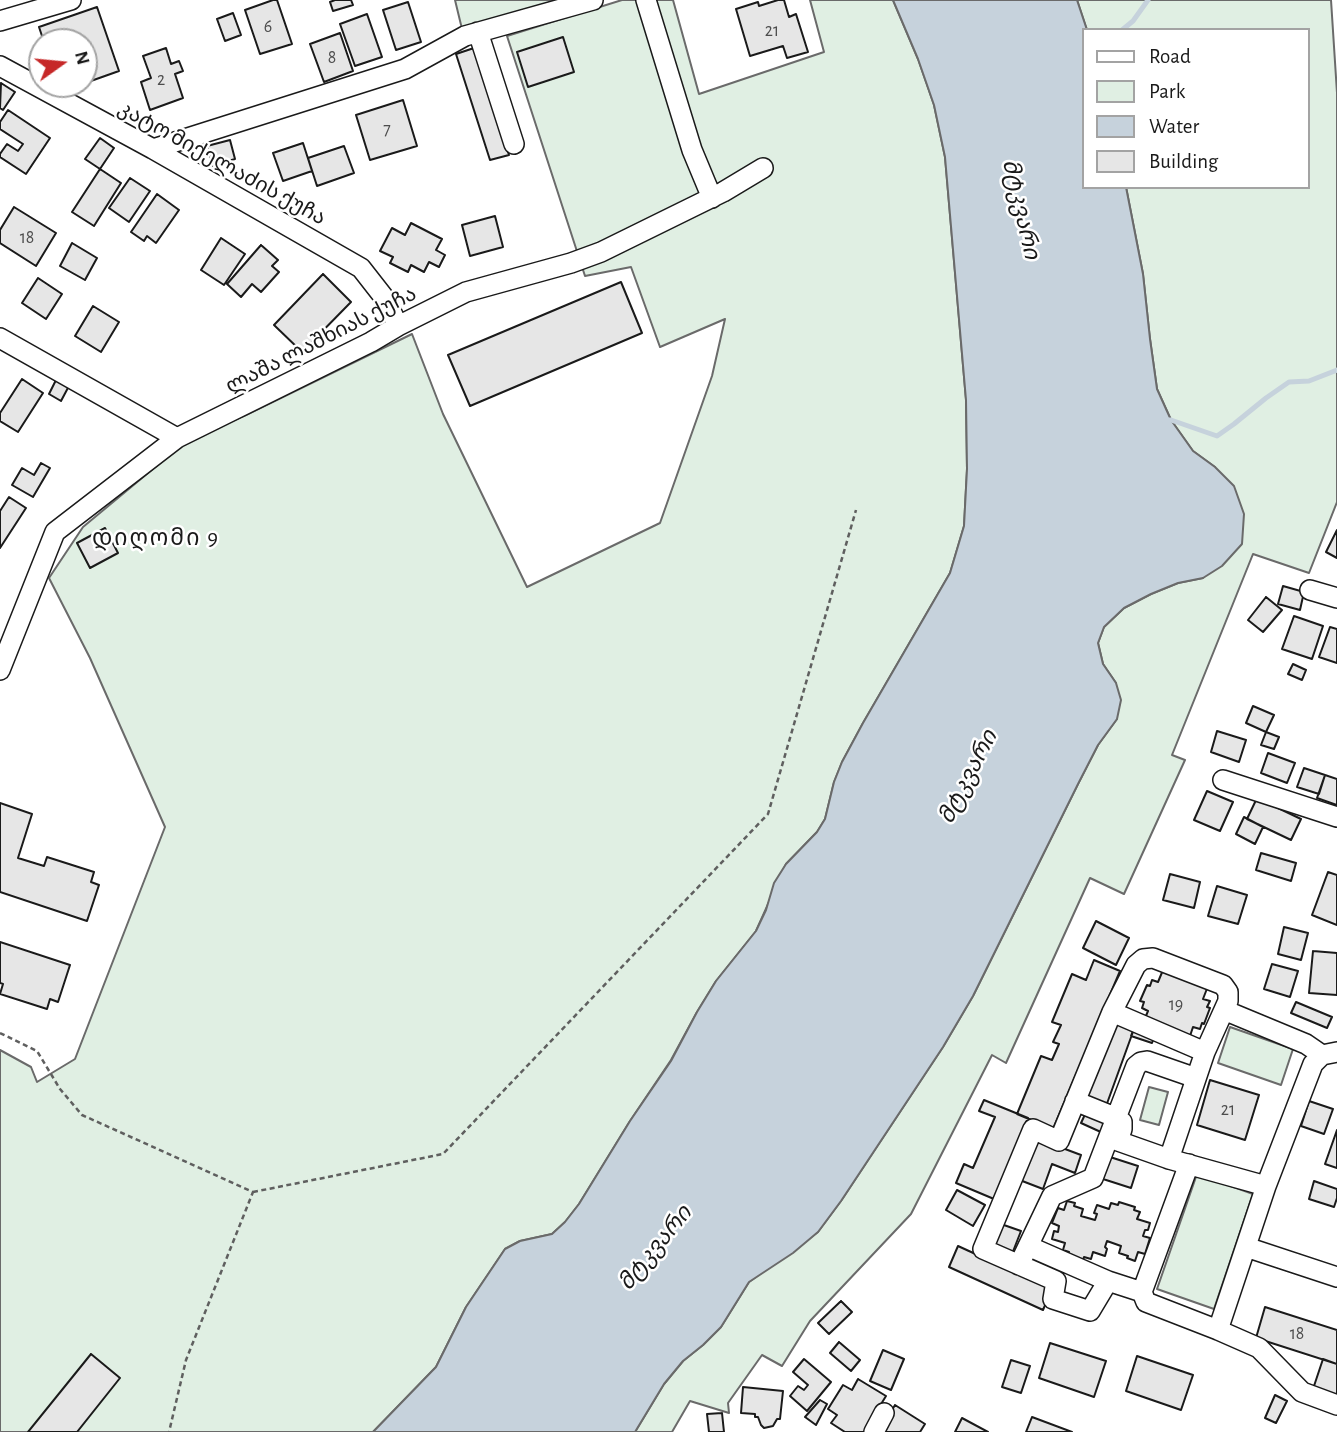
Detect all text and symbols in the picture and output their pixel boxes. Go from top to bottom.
house number: 6 [264,16,272,38]
house number: 21 [765,20,779,42]
north arrow [28,28,98,98]
legend [1082,28,1309,189]
text: Road [1149,46,1191,67]
house number: 8 [328,47,336,69]
text: N [71,49,93,67]
house number: 2 [157,69,165,91]
text: Park [1149,81,1185,102]
street label: კატო მიქელაძის ქუჩა [114,95,330,231]
text: Water [1149,116,1199,137]
house number: 7 [383,119,391,141]
text: Building [1149,151,1218,172]
water label: მტკვარი [996,156,1046,262]
house number: 18 [20,227,34,249]
street label: ლაშა ლაშხიას ქუჩა [221,281,421,399]
district label: დიღომი 9 [93,524,219,552]
water label: მტკვარი [933,725,1003,829]
house number: 19 [1169,994,1183,1016]
house number: 21 [1221,1099,1235,1121]
water label: მტკვარი [612,1200,698,1296]
house number: 18 [1290,1323,1304,1345]

